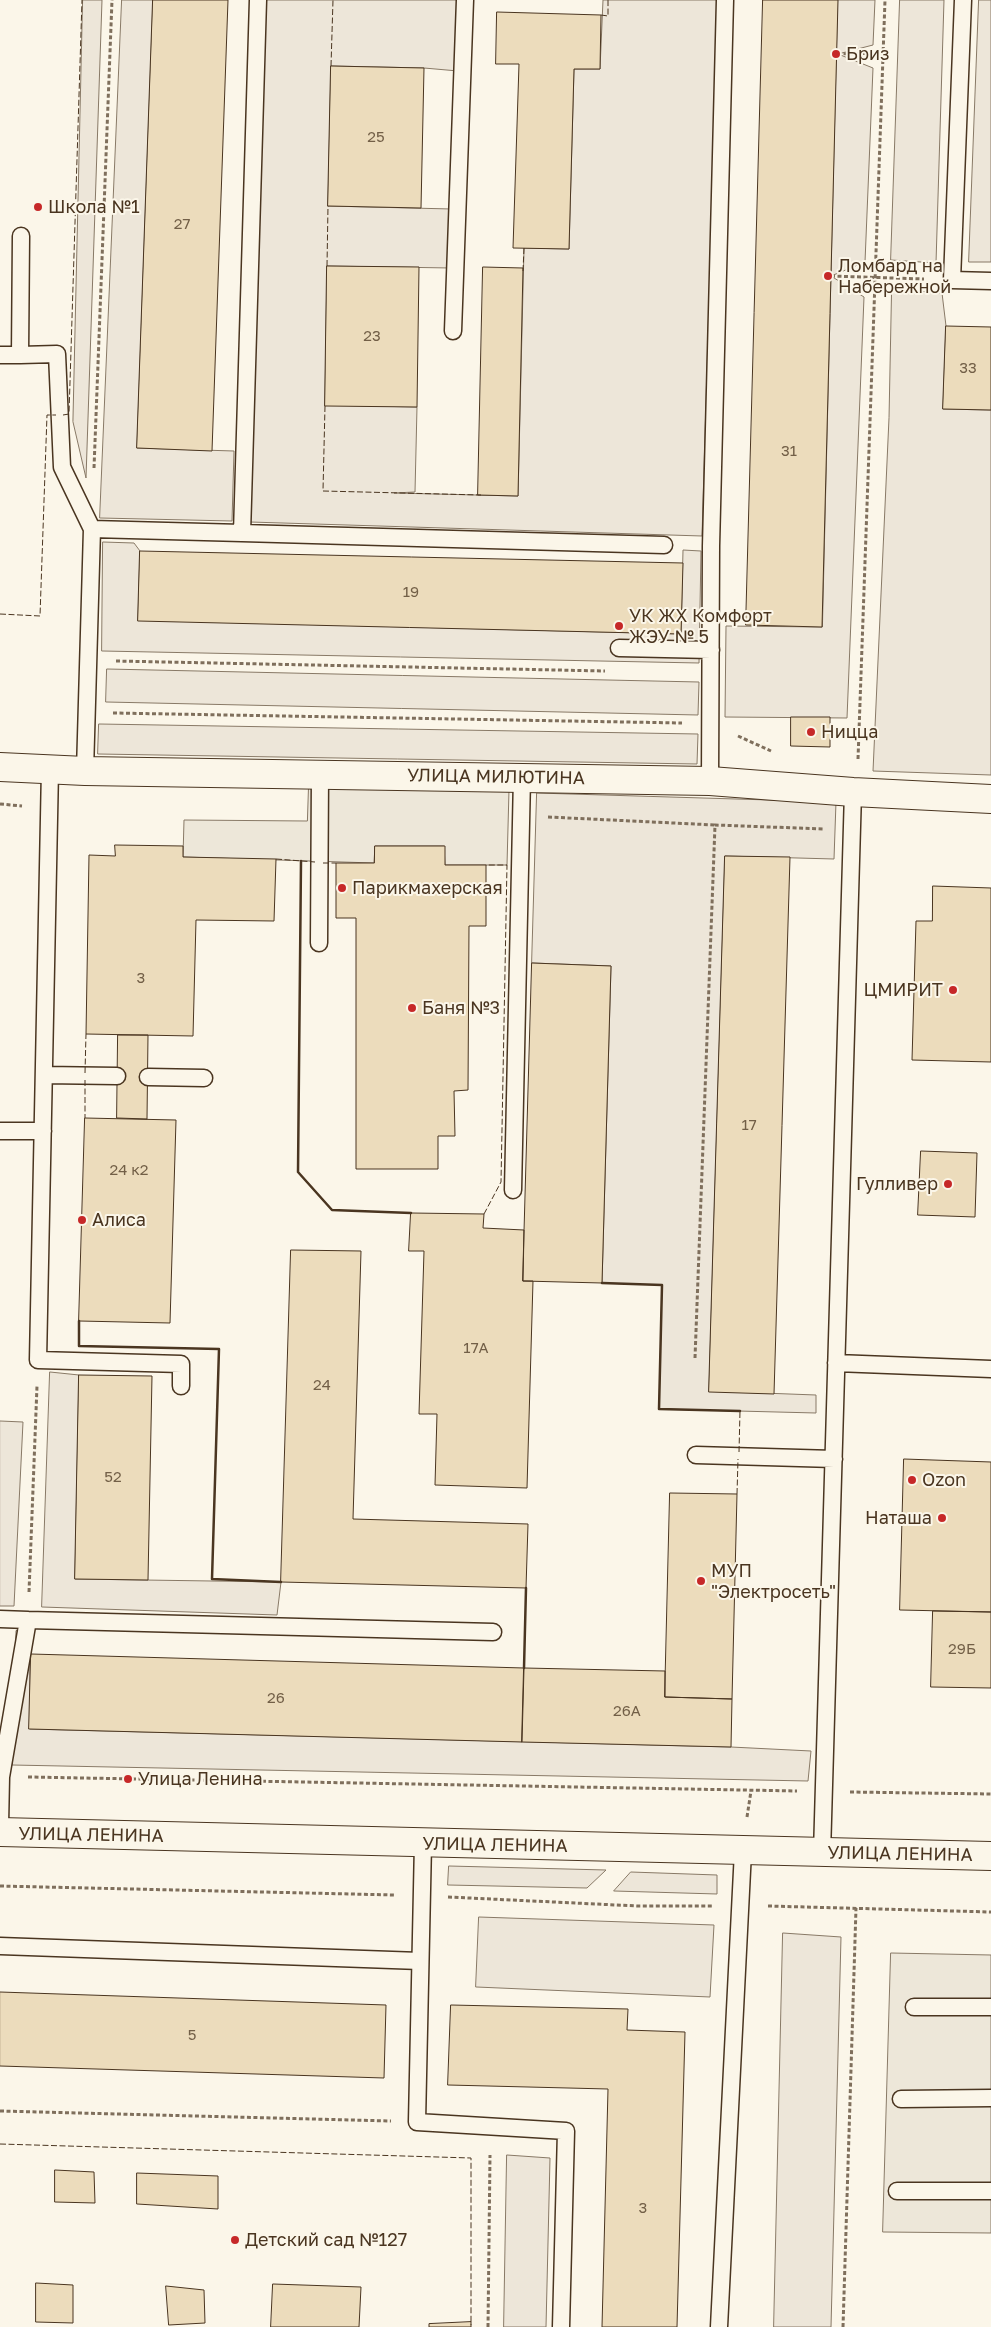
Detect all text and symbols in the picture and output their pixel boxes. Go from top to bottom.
place label: Бриз [846,43,889,65]
marker: Бриз [830,48,842,60]
house number: 25 [367,128,385,146]
place label: Школа №1 [48,196,140,218]
marker: Школа №1 [32,201,44,213]
house number: 27 [174,215,190,233]
place label: Ломбард на Набережной [838,255,951,298]
marker: Ломбард на Набережной [822,270,834,282]
house number: 23 [363,327,381,345]
house number: 33 [959,359,977,377]
house number: 31 [781,442,797,460]
house number: 19 [403,583,419,601]
place label: УК ЖХ Комфорт ЖЭУ № 5 [629,605,772,648]
marker: УК ЖХ Комфорт ЖЭУ № 5 [613,620,625,632]
place label: Ницца [821,721,878,743]
marker: Ницца [805,726,817,738]
street label: УЛИЦА МИЛЮТИНА [407,765,585,789]
place label: Парикмахерская [352,877,503,899]
marker: Парикмахерская [336,882,348,894]
house number: 3 [137,969,145,987]
place label: ЦМИРИТ [863,979,943,1001]
marker: ЦМИРИТ [947,984,959,996]
place label: Баня №3 [422,997,500,1019]
marker: Баня №3 [406,1002,418,1014]
house number: 17 [741,1116,757,1134]
house number: 24 к2 [110,1161,148,1179]
place label: Гулливер [856,1173,938,1195]
marker: Гулливер [942,1178,954,1190]
place label: Алиса [92,1209,146,1231]
marker: Алиса [76,1214,88,1226]
house number: 17А [463,1339,489,1357]
house number: 24 [313,1376,331,1394]
house number: 52 [104,1468,122,1486]
place label: Ozon [922,1469,966,1491]
marker: Ozon [906,1474,918,1486]
place label: Наташа [865,1507,932,1529]
marker: Наташа [936,1512,948,1524]
place label: МУП "Электросеть" [711,1560,836,1602]
marker: МУП "Электросеть" [695,1575,707,1587]
house number: 29Б [948,1640,976,1658]
house number: 26 [267,1689,285,1707]
house number: 26А [613,1702,641,1720]
place label: Улица Ленина [138,1768,263,1790]
marker: Улица Ленина [122,1773,134,1785]
street label: УЛИЦА ЛЕНИНА [18,1823,164,1847]
street label: УЛИЦА ЛЕНИНА [422,1833,568,1857]
street label: УЛИЦА ЛЕНИНА [827,1842,973,1866]
house number: 5 [188,2026,196,2044]
house number: 3 [639,2199,647,2217]
place label: Детский сад №127 [245,2229,407,2251]
marker: Детский сад №127 [229,2234,241,2246]

